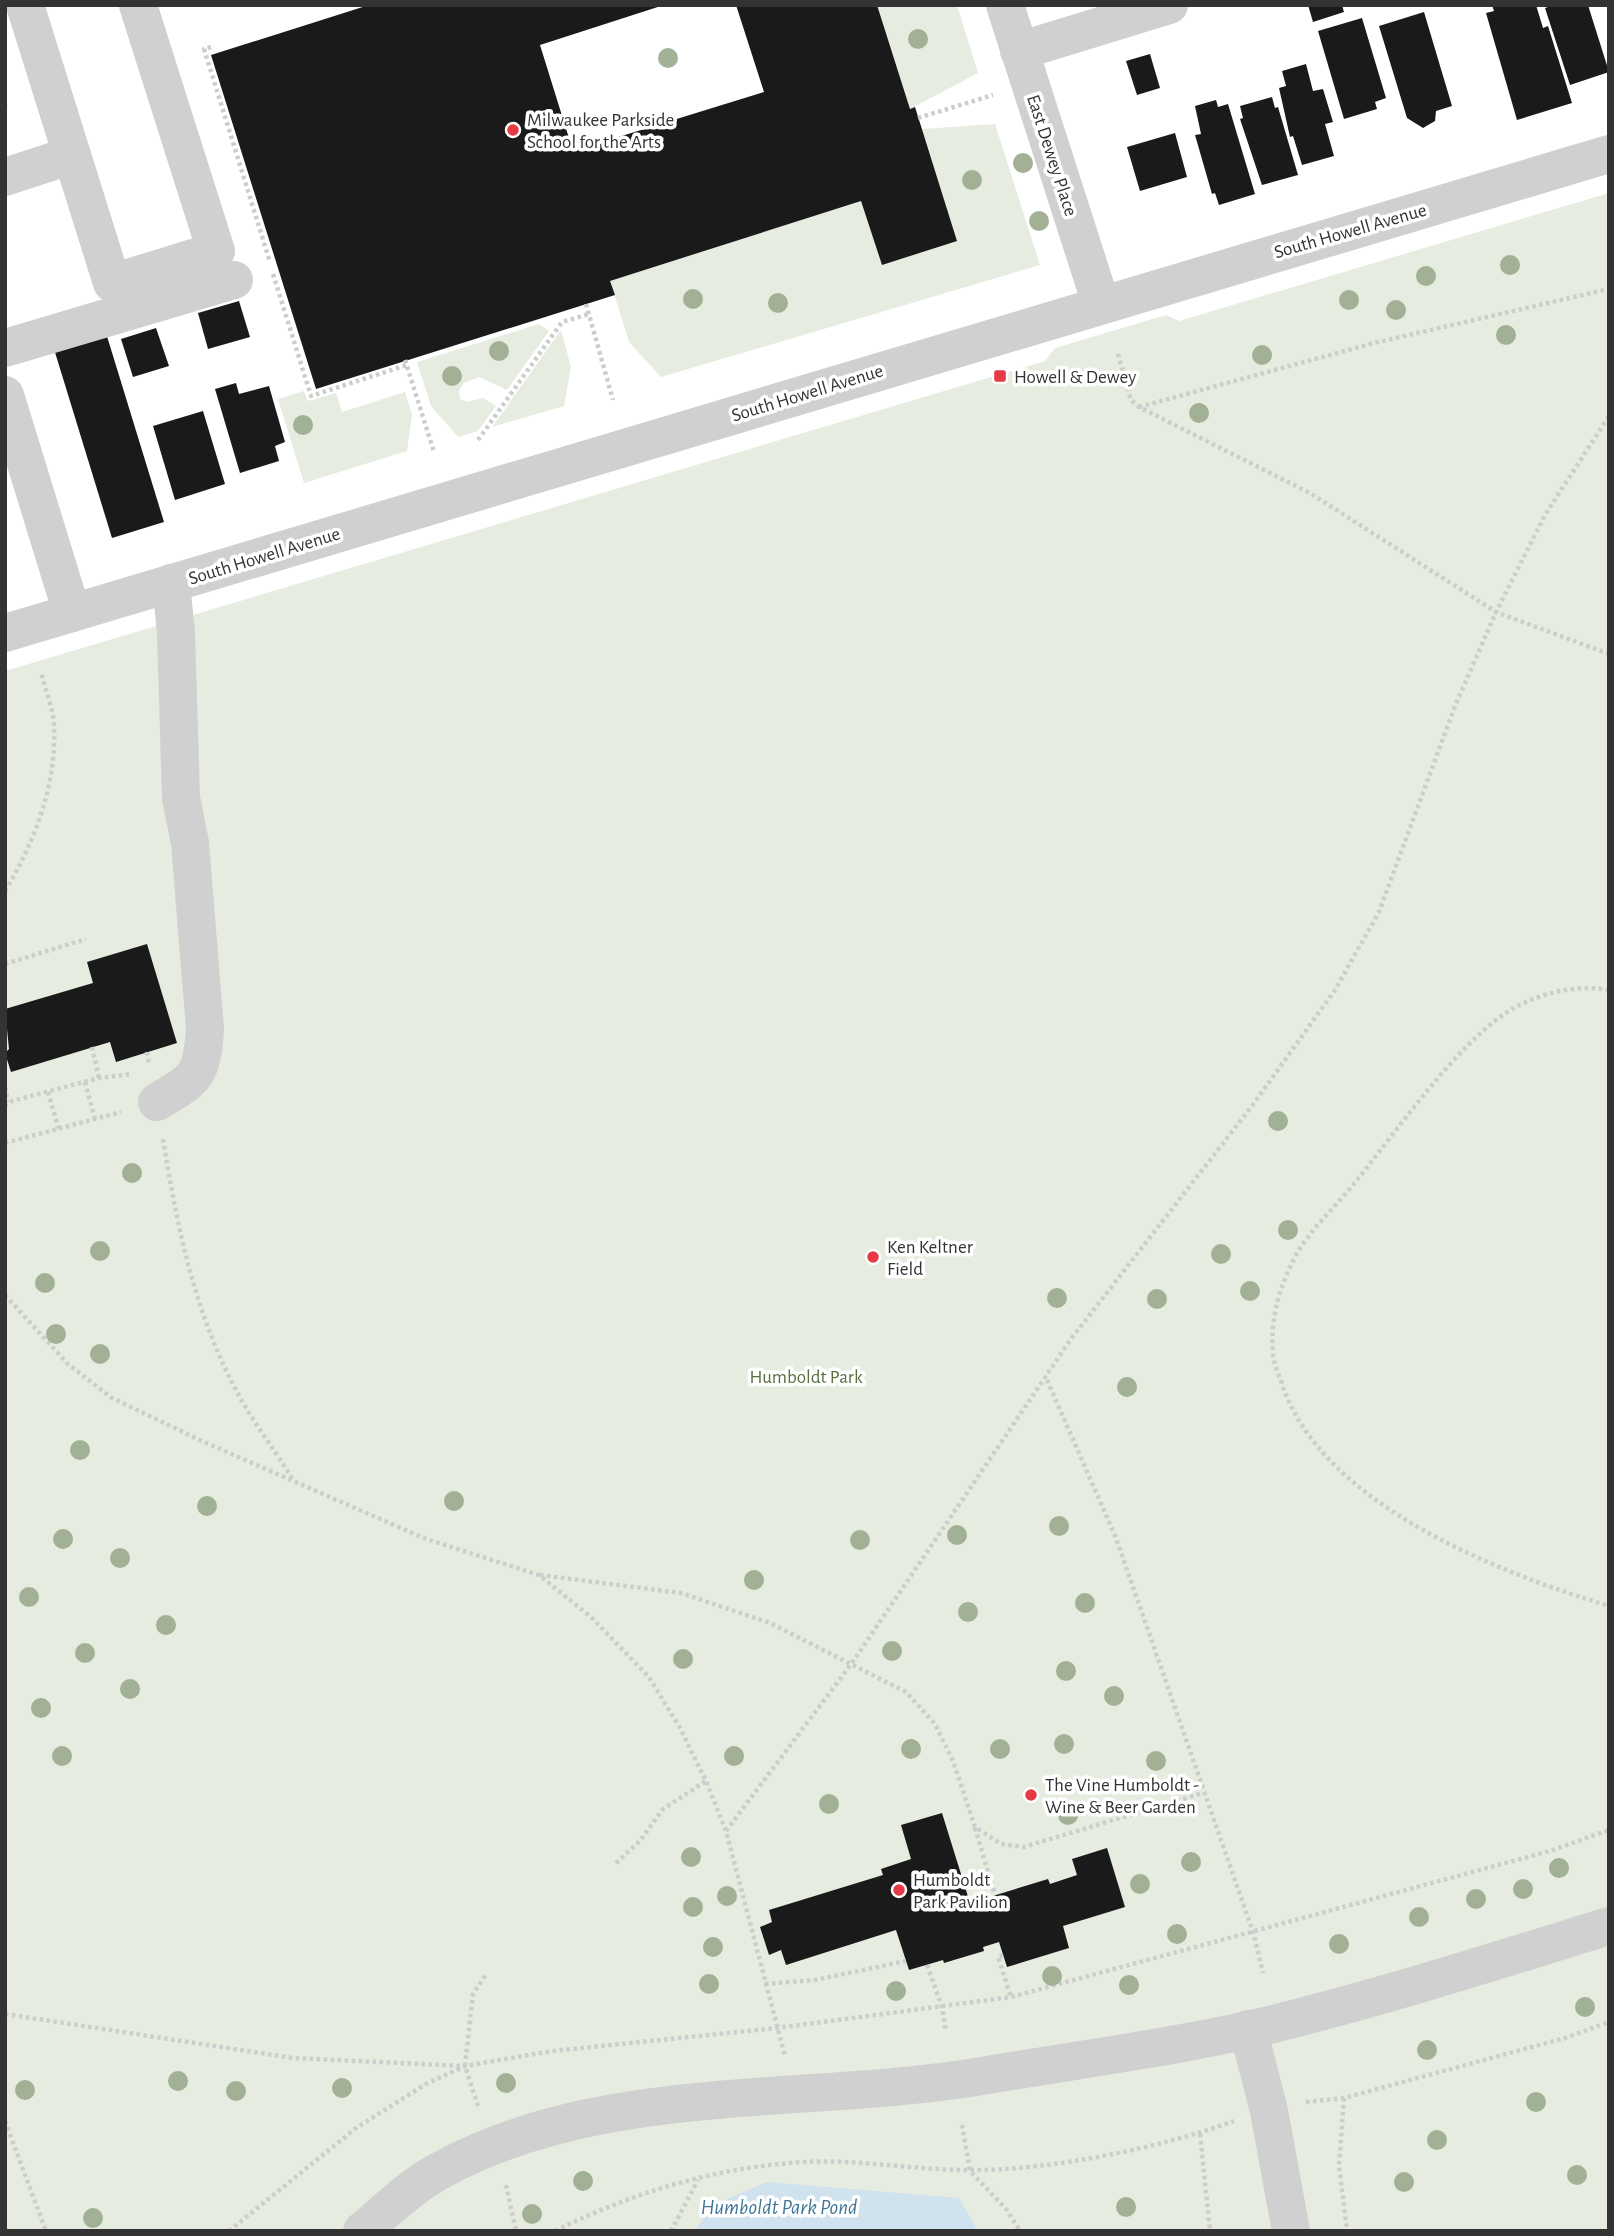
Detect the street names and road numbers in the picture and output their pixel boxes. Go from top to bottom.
street label: East Dewey Place [1023,92,1080,219]
street label: South Howell Avenue [1272,201,1429,262]
street label: South Howell Avenue [729,361,886,426]
street label: South Howell Avenue [186,524,343,589]

